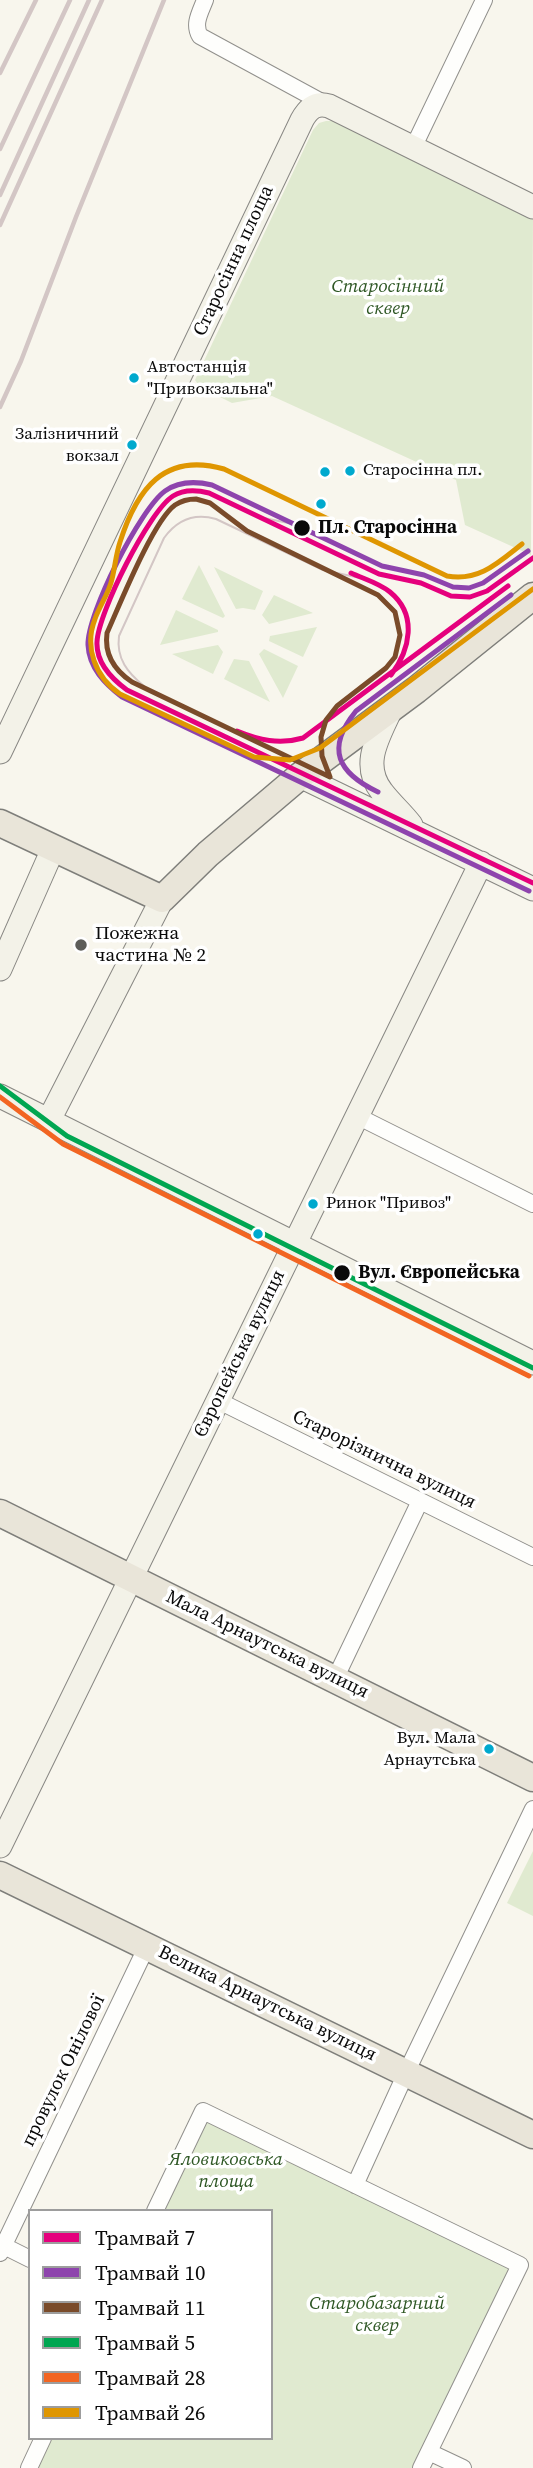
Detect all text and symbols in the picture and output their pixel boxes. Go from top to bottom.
street label: Старосінна площа [189,182,279,340]
park label: Старосінний сквер [332,276,444,320]
place label: Автостанція "Привокзальна" [147,358,273,398]
marker: Автостанція "Привокзальна" [127,371,141,385]
place label: Залізничний вокзал [15,425,119,465]
marker: Залізничний вокзал [125,438,139,452]
place label: Старосінна пл. [363,461,482,481]
marker: Старосінна пл. [343,464,357,478]
unlabelled marker [318,465,332,479]
unlabelled marker [314,497,328,511]
place label: Пл. Старосінна [318,517,457,539]
marker: Пл. Старосінна [292,518,312,538]
place label: Пожежна частина № 2 [95,923,206,967]
marker: Пожежна частина № 2 [73,937,89,953]
place label: Ринок "Привоз" [326,1194,451,1214]
marker: Ринок "Привоз" [306,1197,320,1211]
unlabelled marker [251,1227,265,1241]
place label: Вул. Європейська [358,1262,520,1284]
marker: Вул. Європейська [332,1263,352,1283]
street label: Європейська вулиця [190,1267,290,1441]
street label: Старорізнична вулиця [288,1406,480,1514]
street label: Мала Арнаутська вулиця [162,1586,372,1704]
place label: Вул. Мала Арнаутська [384,1729,476,1769]
marker: Вул. Мала Арнаутська [482,1742,496,1756]
street label: Велика Арнаутська вулиця [154,1941,380,2067]
street label: провулок Онілової [17,1991,111,2151]
park label: Яловиковська площа [169,2149,283,2193]
legend [28,2209,273,2440]
text: Трамвай 7 [95,2223,195,2252]
text: Трамвай 10 [95,2258,206,2287]
text: Трамвай 11 [95,2293,206,2322]
park label: Старобазарний сквер [309,2293,445,2337]
text: Трамвай 5 [95,2328,195,2357]
text: Трамвай 28 [95,2363,206,2392]
text: Трамвай 26 [95,2398,206,2427]

